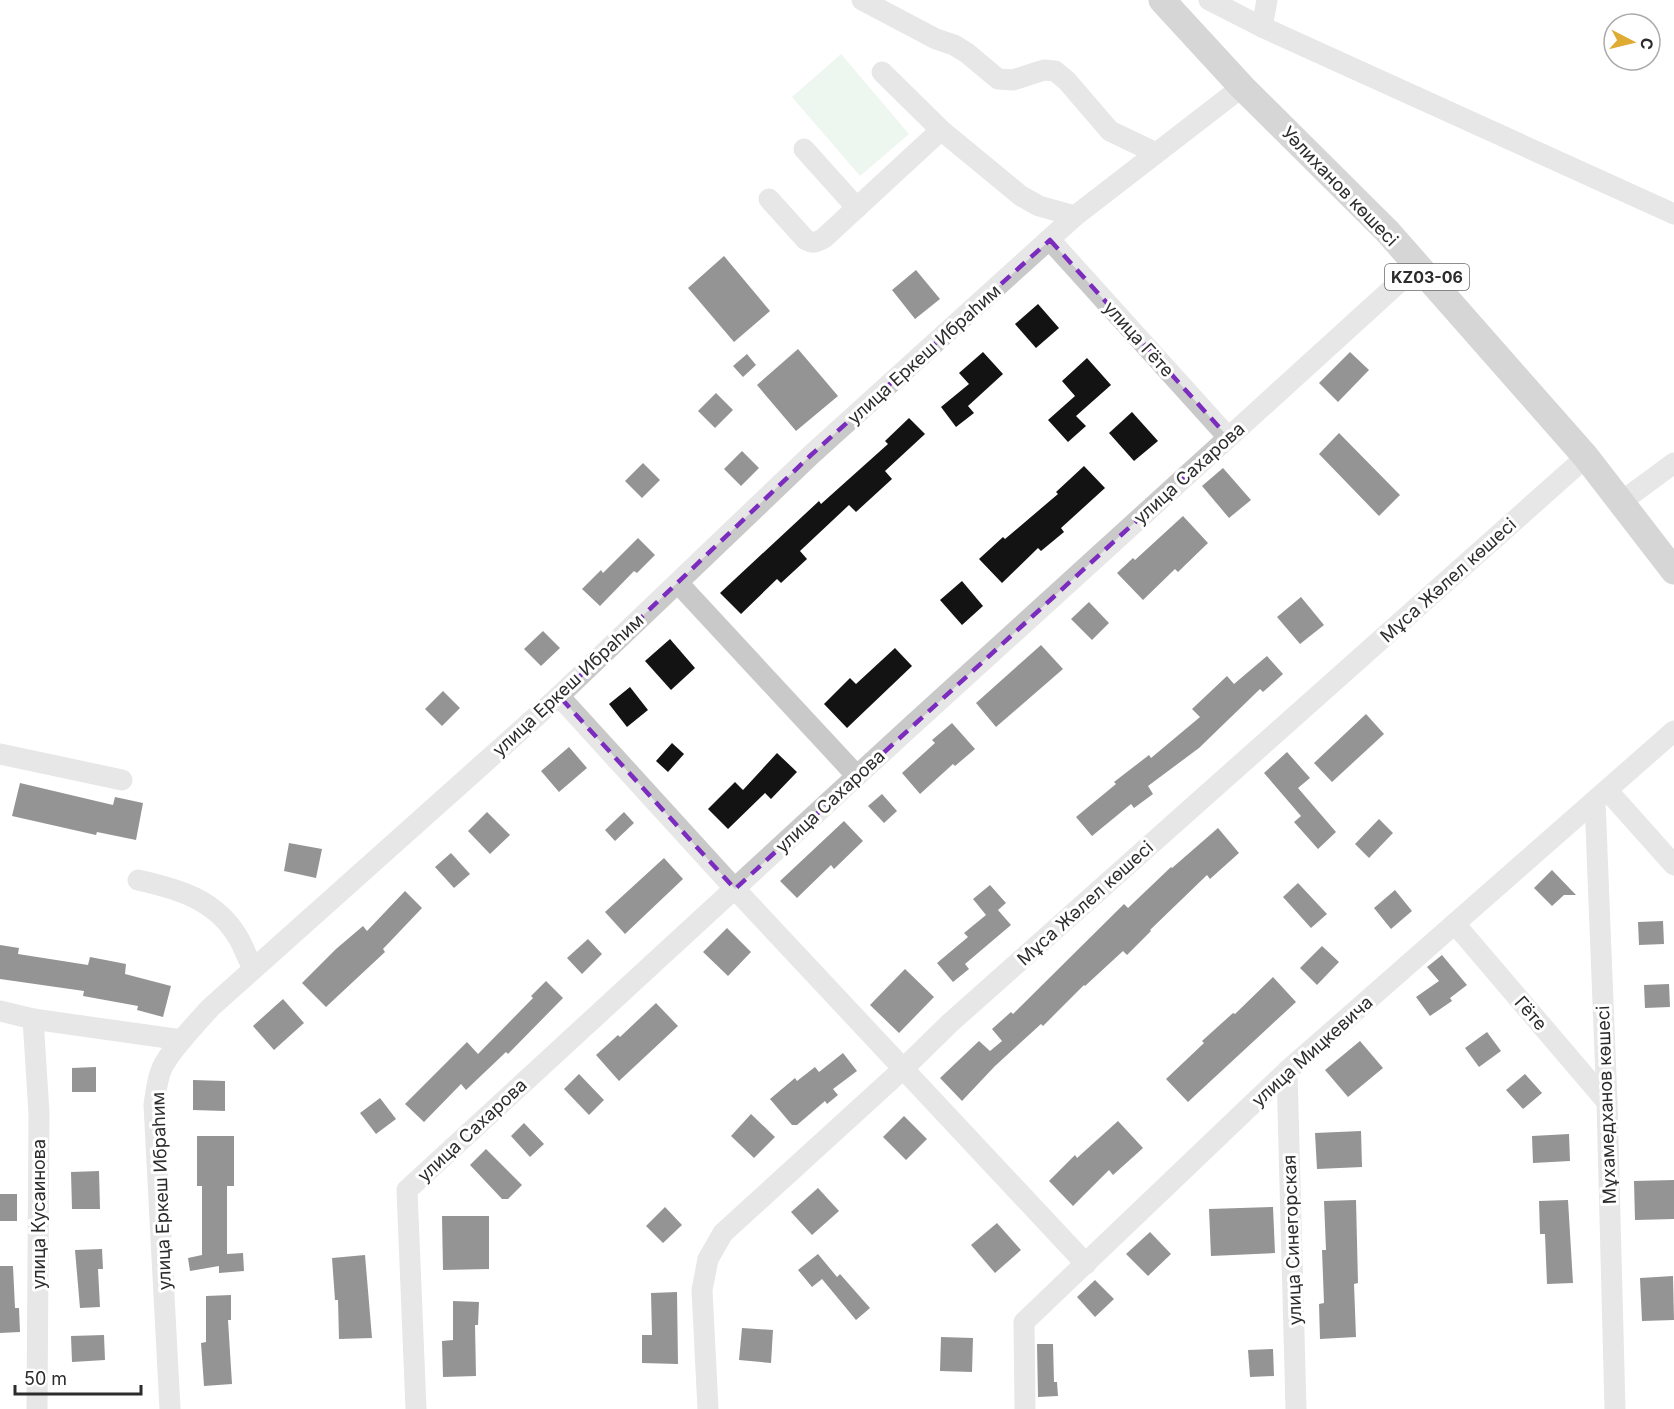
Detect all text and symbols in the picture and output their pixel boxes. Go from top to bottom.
north arrow [1602,12,1662,72]
text: С [1636,37,1658,51]
street label: Уәлиханов көшесі [1278,122,1402,250]
road number: KZ03-06 [1385,264,1469,290]
street label: улица Еркеш Ибраһим [843,280,1005,428]
street label: улица Гёте [1100,297,1178,381]
street label: улица Сахарова [1129,418,1249,528]
street label: Мұса Жәлел көшесі [1376,514,1520,646]
street label: улица Еркеш Ибраһим [488,610,648,760]
street label: улица Сахарова [771,745,889,857]
street label: Мұса Жәлел көшесі [1013,837,1157,969]
street label: улица Мицкевича [1247,991,1377,1111]
street label: Гёте [1511,992,1551,1034]
street label: Мұхамедханов көшесі [1592,1005,1620,1205]
street label: улица Сахарова [413,1074,531,1186]
street label: улица Еркеш Ибраһим [147,1091,175,1291]
street label: улица Кусаинова [28,1139,49,1289]
street label: улица Синегорская [1279,1154,1305,1326]
scale bar [15,1358,141,1396]
text: 50 m [24,1368,67,1389]

